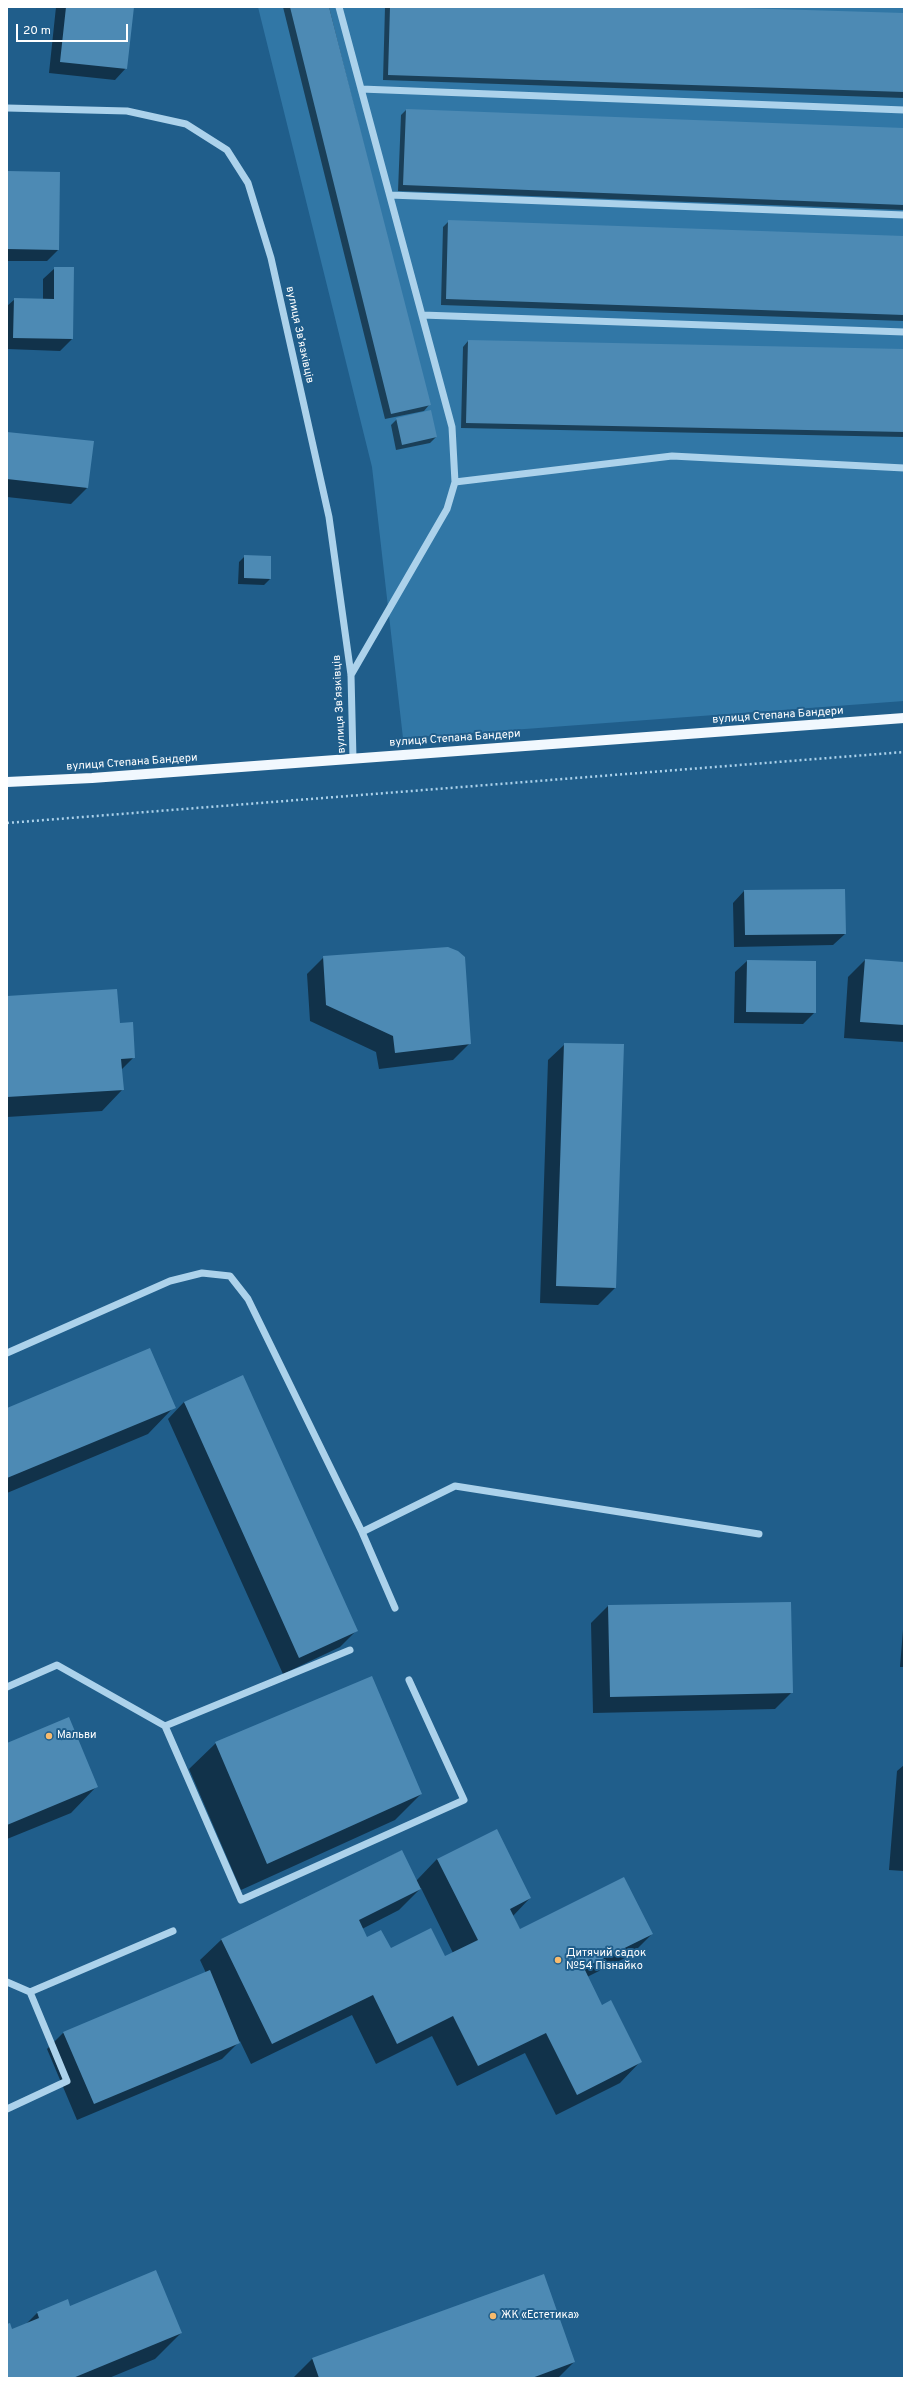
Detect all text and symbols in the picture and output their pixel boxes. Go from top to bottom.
scale bar [18,16,130,42]
text: 20 m [23,23,51,39]
street label: вулиця Звʼязківців [282,285,316,385]
street label: вулиця Звʼязківців [331,654,349,754]
street label: вулиця Степана Бандери [712,705,844,727]
street label: вулиця Степана Бандери [389,728,521,750]
street label: вулиця Степана Бандери [66,752,198,774]
place label: Мальви [57,1729,97,1743]
marker: Мальви [44,1731,54,1741]
place label: Дитячий садок №54 Пізнайко [566,1947,646,1973]
marker: Дитячий садок №54 Пізнайко [553,1955,563,1965]
place label: ЖК «Естетика» [501,2309,579,2323]
marker: ЖК «Естетика» [488,2311,498,2321]

